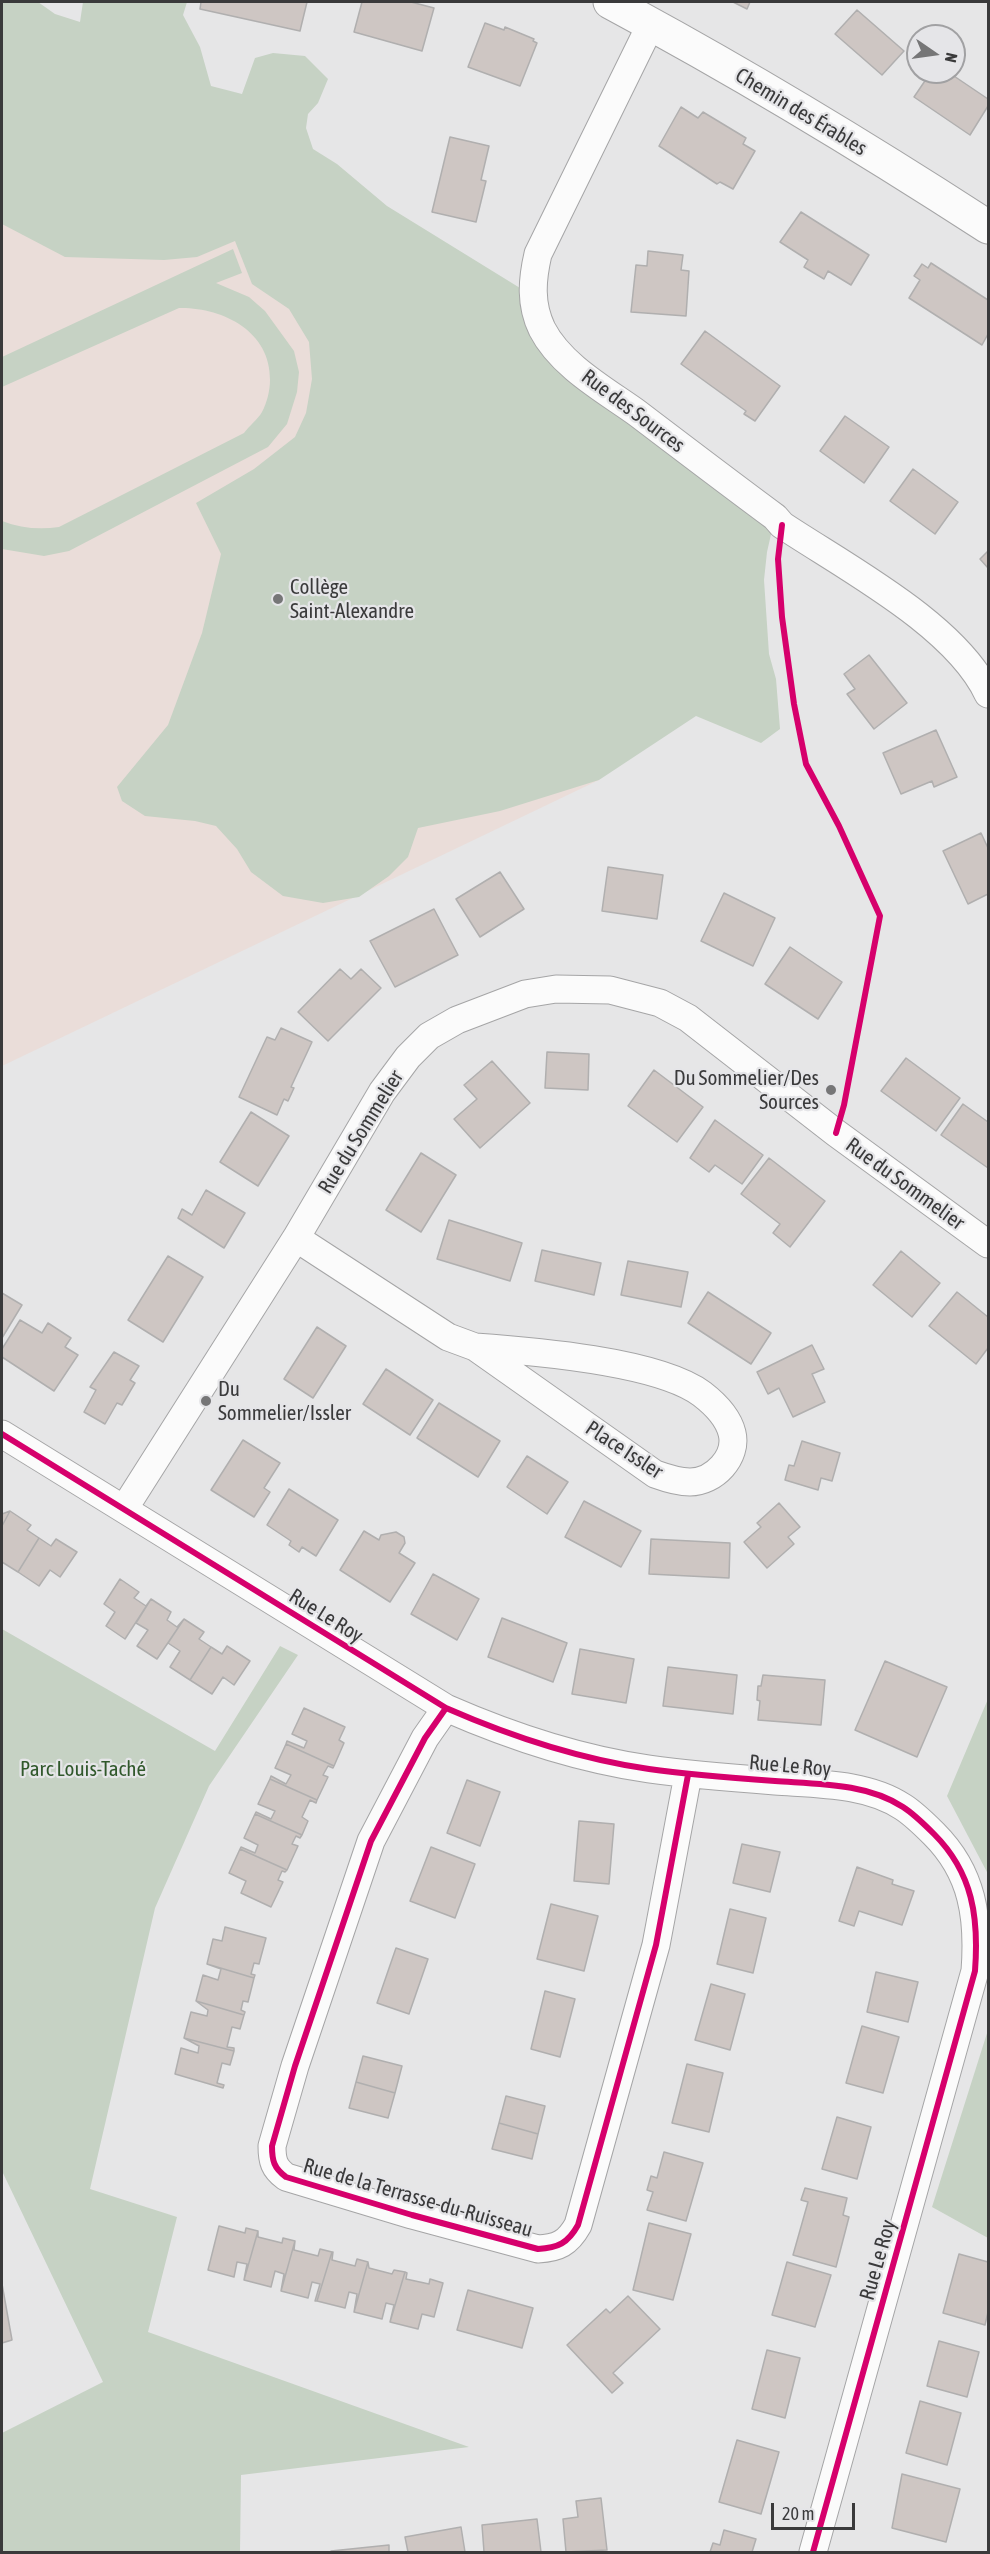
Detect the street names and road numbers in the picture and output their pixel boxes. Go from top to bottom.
street label: Chemin des Érables [731,63,871,161]
street label: Rue des Sources [576,364,690,458]
street label: Rue du Sommelier [313,1066,409,1198]
street label: Rue du Sommelier [841,1132,969,1236]
street label: Place Issler [581,1416,667,1484]
street label: Rue Le Roy [284,1583,368,1649]
street label: Rue Le Roy [748,1750,832,1782]
street label: Rue de la Terrasse-du-Ruisseau [300,2153,536,2243]
street label: Rue Le Roy [855,2217,901,2303]

